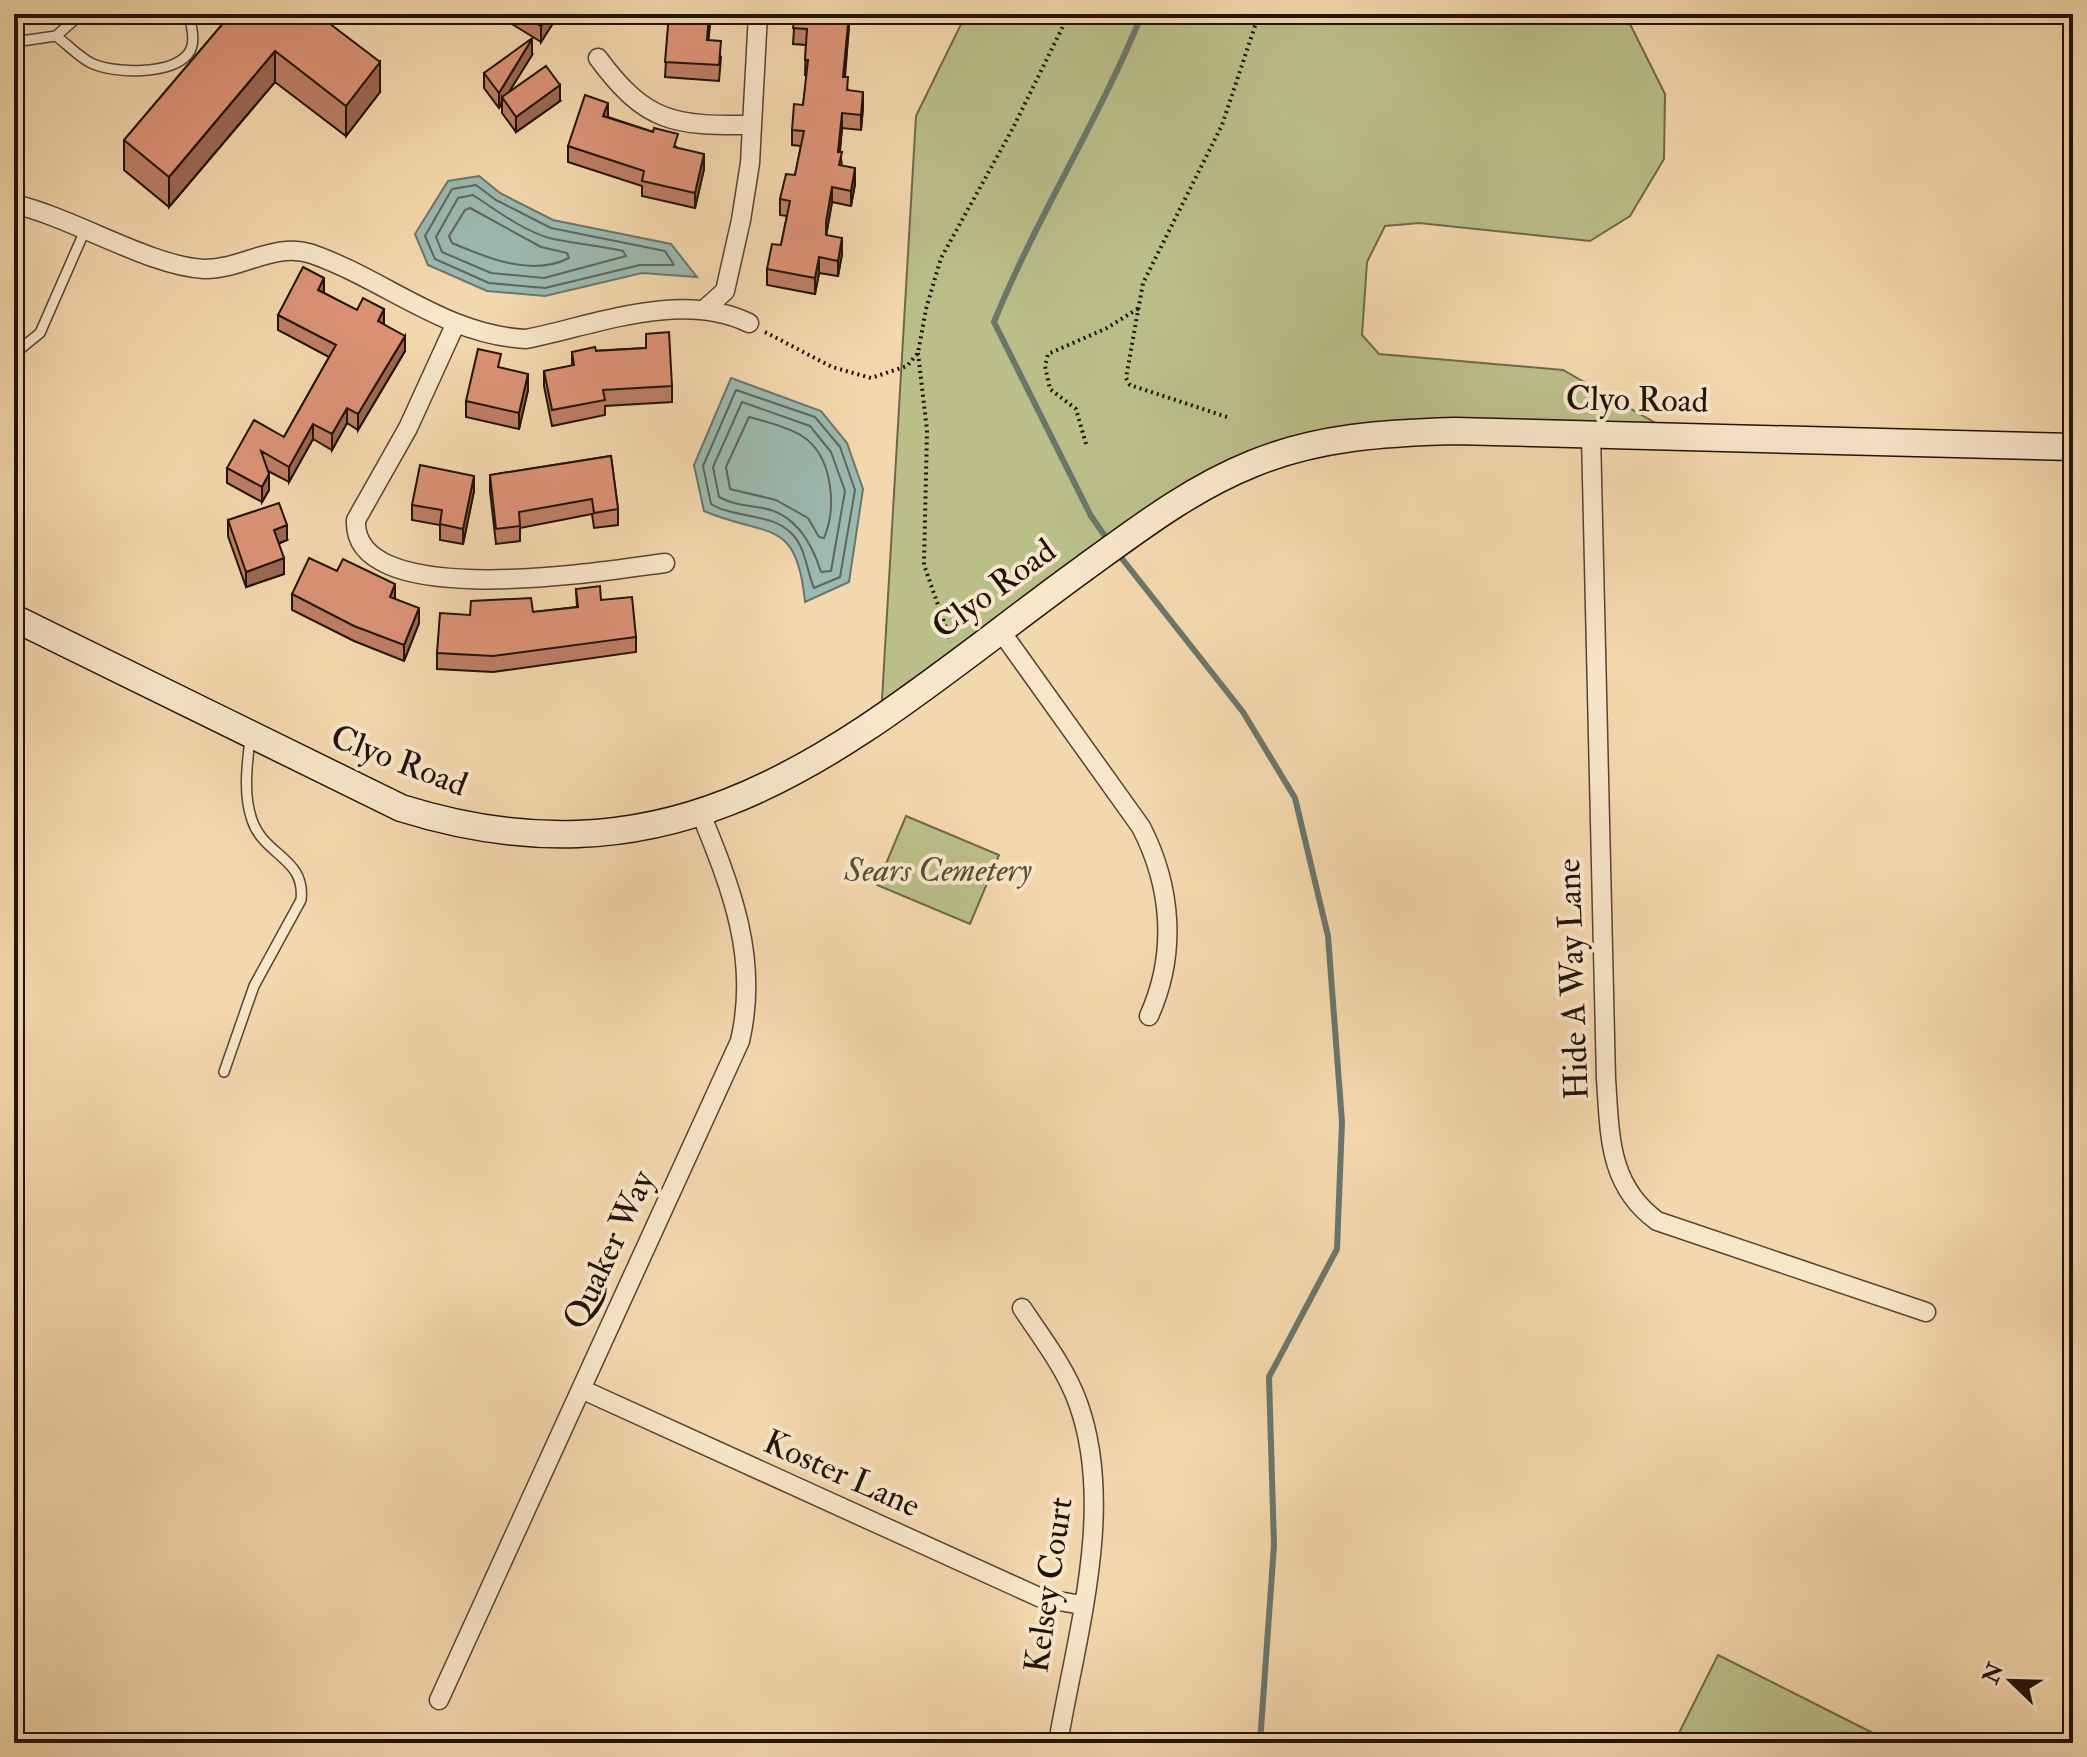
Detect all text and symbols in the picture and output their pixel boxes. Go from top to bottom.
street label: Clyo Road [1565,377,1709,423]
street label: Clyo Road [924,529,1065,648]
street label: Clyo Road [325,715,474,807]
park label: Sears Cemetery [843,849,1032,892]
street label: Hide A Way Lane [1547,858,1599,1100]
street label: Quaker Way [554,1163,665,1336]
street label: Koster Lane [757,1420,927,1528]
street label: Kelsey Court [1015,1494,1083,1676]
north arrow [1971,1641,2051,1721]
text: N [1976,1659,2010,1689]

